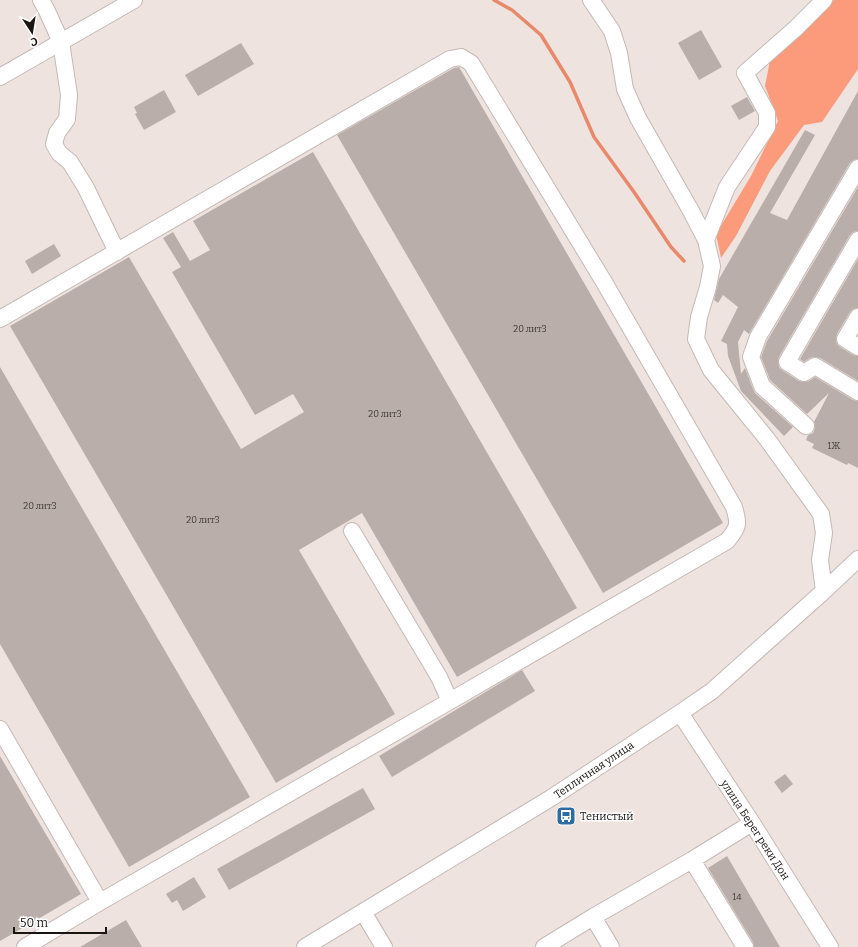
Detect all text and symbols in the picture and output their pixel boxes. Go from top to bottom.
north arrow [12,12,52,52]
text: С [29,34,39,48]
house number: 20 лит3 [513,324,547,334]
house number: 20 лит3 [368,409,402,419]
house number: 1Ж [828,441,840,451]
house number: 20 лит3 [23,501,57,511]
house number: 20 лит3 [186,515,220,525]
street label: Тепличная улица [552,738,636,802]
street label: улица Берег реки Дон [717,777,792,883]
bus stop icon: Тенистый [555,805,577,827]
place label: Тенистый [580,810,634,823]
house number: 14 [733,892,742,902]
scale bar [14,909,106,935]
text: 50 m [20,916,49,930]

